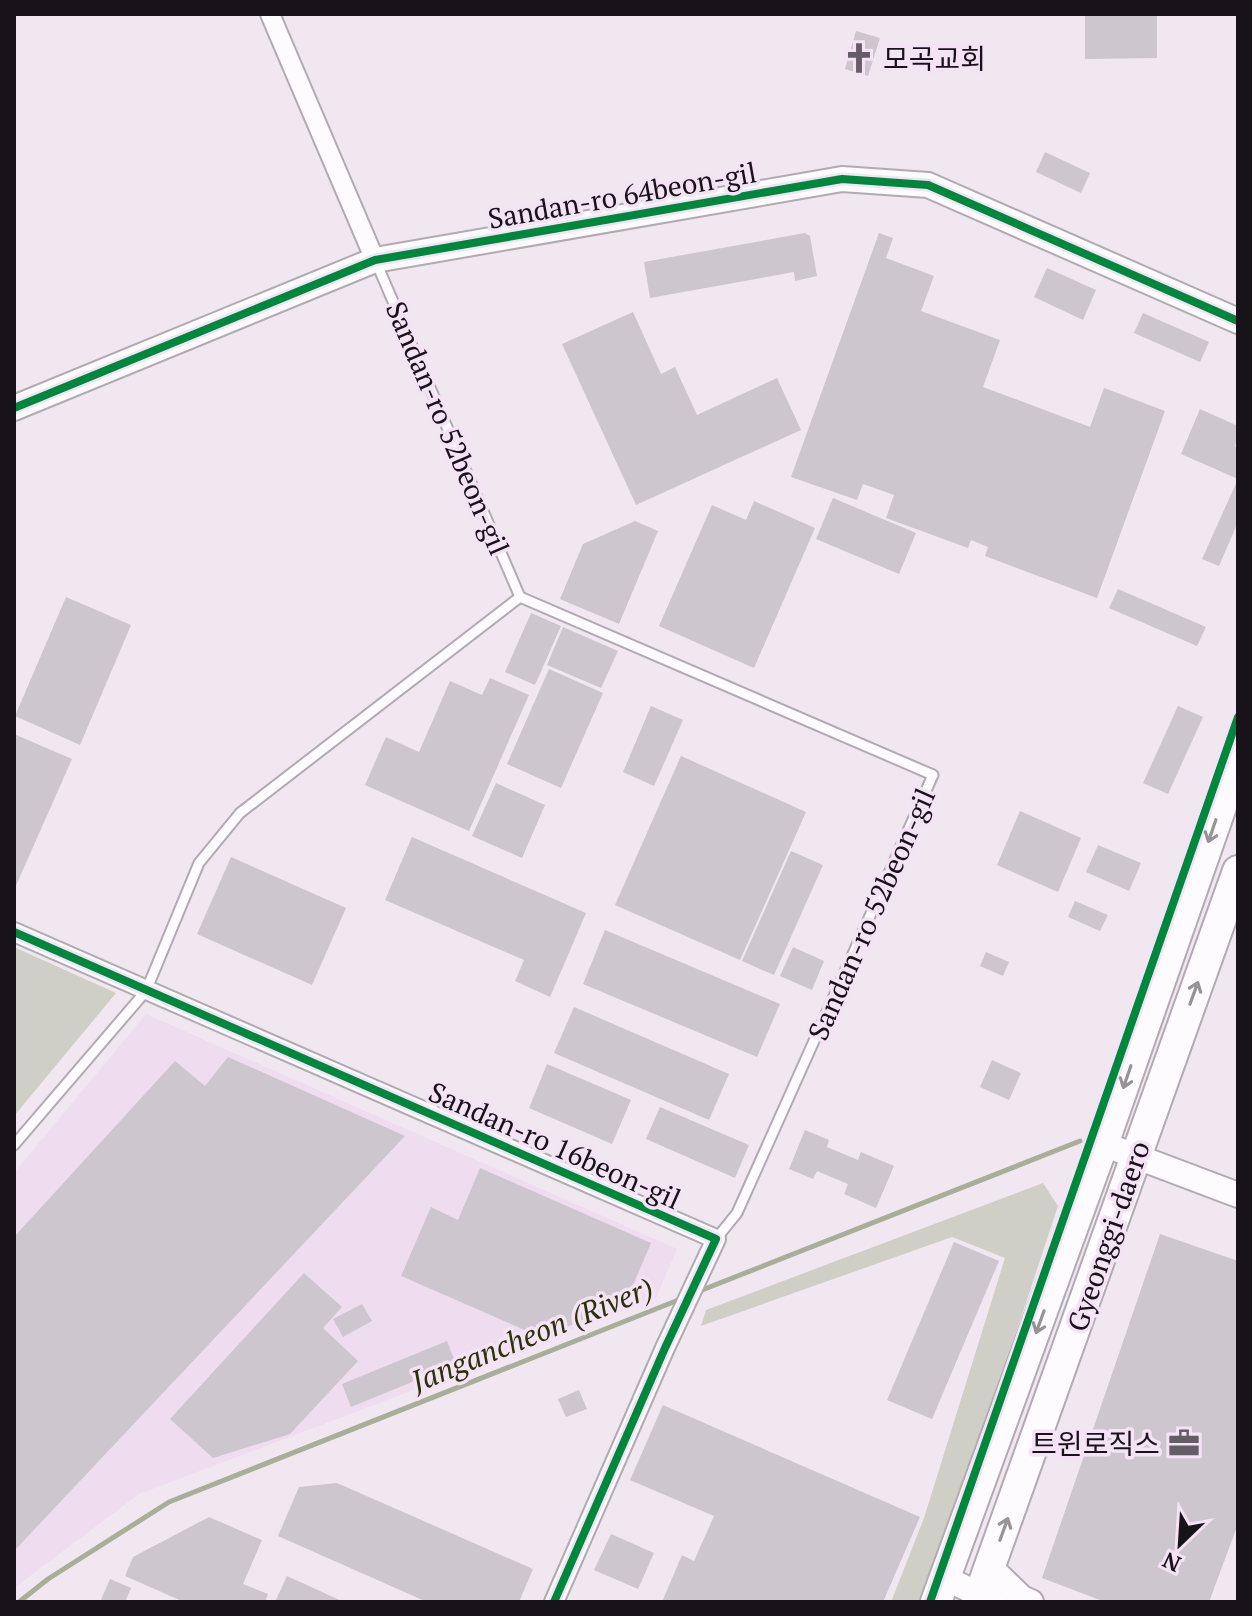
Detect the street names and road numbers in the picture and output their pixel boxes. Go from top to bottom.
street label: Sandan-ro 64beon-gil [485,153,759,237]
street label: Sandan-ro 52beon-gil [378,296,518,560]
street label: Sandan-ro 52beon-gil [799,782,943,1046]
street label: Sandan-ro 16beon-gil [423,1073,687,1217]
street label: Gyeonggi-daero [1058,1136,1158,1336]

